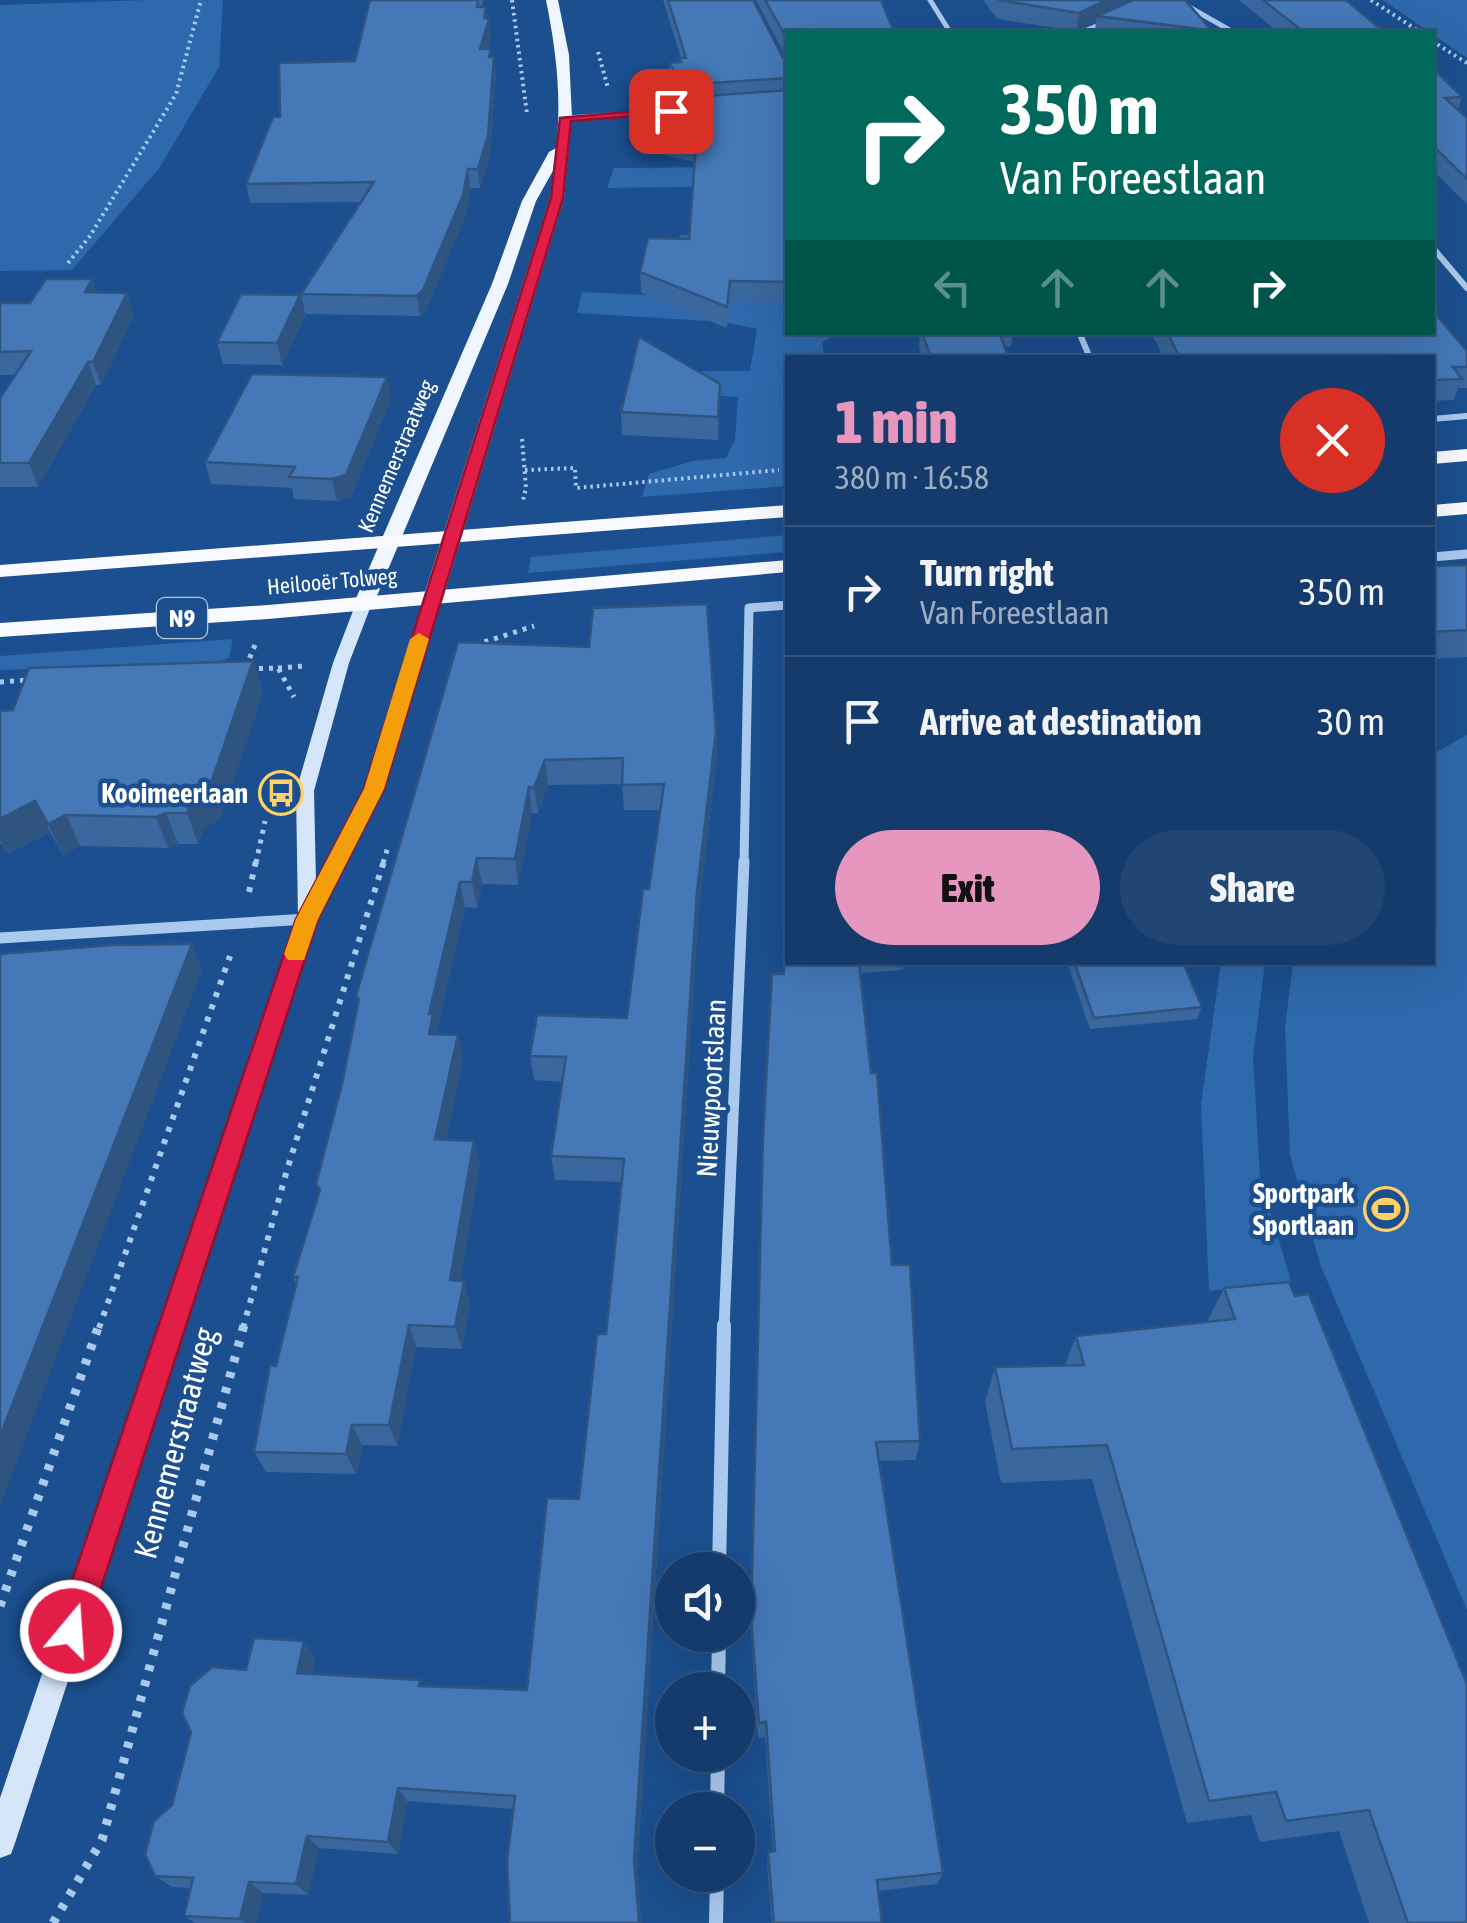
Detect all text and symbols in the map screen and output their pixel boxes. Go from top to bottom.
pin [629,69,714,154]
text: 350 m [1000,69,1159,149]
icon: right [835,70,965,200]
icon: arrive [644,84,699,139]
text: Van Foreestlaan [1000,152,1266,204]
icon: left [925,260,980,315]
icon: ahead [1030,260,1085,315]
icon: ahead [1135,260,1190,315]
icon: right [1240,260,1295,315]
street label: Kennemerstraatweg [352,375,440,536]
text: 1 min [835,387,958,456]
button: close [1280,388,1385,493]
text: 380 m · 16:58 [835,459,989,496]
text: Turn right [920,551,1054,594]
street label: Heilooër Tolweg [266,562,399,600]
icon: right [835,564,890,619]
text: 350 m [1299,570,1385,613]
text: Van Foreestlaan [920,594,1109,631]
road number: N9 [157,598,207,638]
icon: arrive [835,694,890,749]
text: Arrive at destination [920,700,1202,743]
text: 30 m [1317,700,1385,743]
bus stop icon: Kooimeerlaan [258,770,304,816]
place label: Kooimeerlaan [101,777,248,809]
button: Exit [835,830,1100,945]
button: Share [1120,830,1385,945]
street label: Nieuwpoortslaan [690,998,732,1178]
place label: Sportpark Sportlaan [1253,1177,1355,1241]
sports icon: Sportpark Sportlaan [1363,1186,1409,1232]
street label: Kennemerstraatweg [126,1323,224,1562]
map controls [655,1552,755,1892]
button: sound [655,1552,755,1652]
position arrow [19,1579,123,1683]
button: + [655,1672,755,1772]
button: − [655,1792,755,1892]

